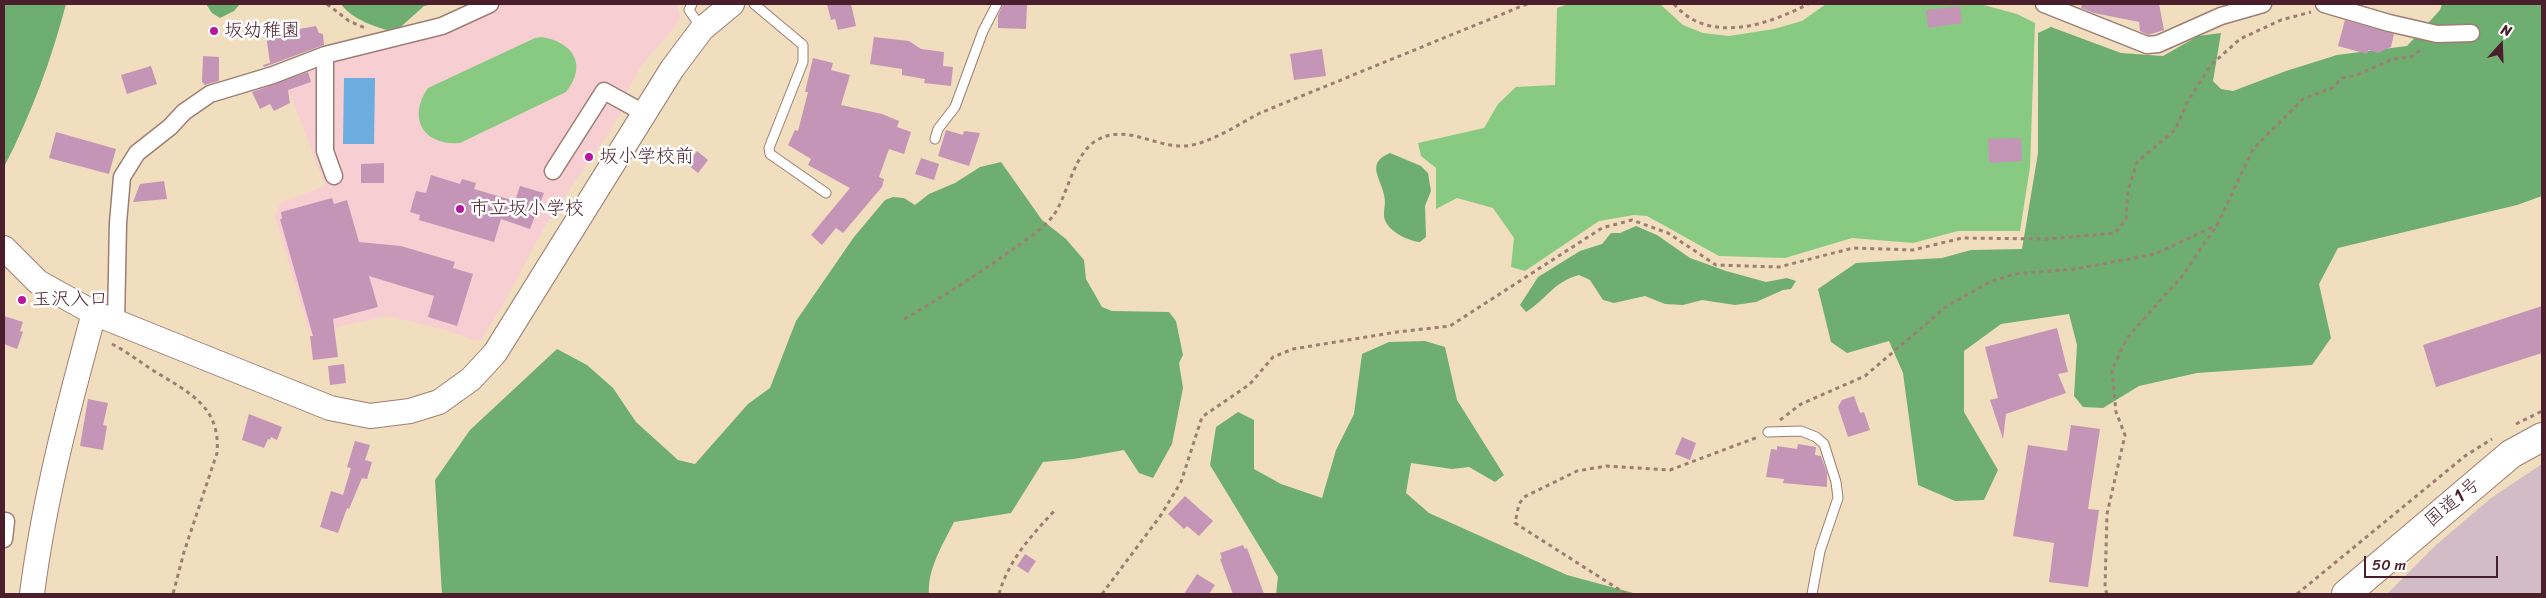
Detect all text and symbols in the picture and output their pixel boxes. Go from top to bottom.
text: N [2497,17,2515,44]
place label: 坂幼稚園 [224,20,300,42]
north arrow [2476,20,2526,70]
marker: 坂幼稚園 [208,25,220,37]
place label: 坂小学校前 [599,146,694,168]
marker: 坂小学校前 [583,151,595,163]
place label: 市立坂小学校 [470,198,584,220]
marker: 市立坂小学校 [454,203,466,215]
place label: 玉沢入口 [32,289,108,311]
marker: 玉沢入口 [16,294,28,306]
street label: 国道1号 [2421,473,2485,533]
scale bar [2366,546,2500,578]
text: 50 m [2372,552,2406,578]

